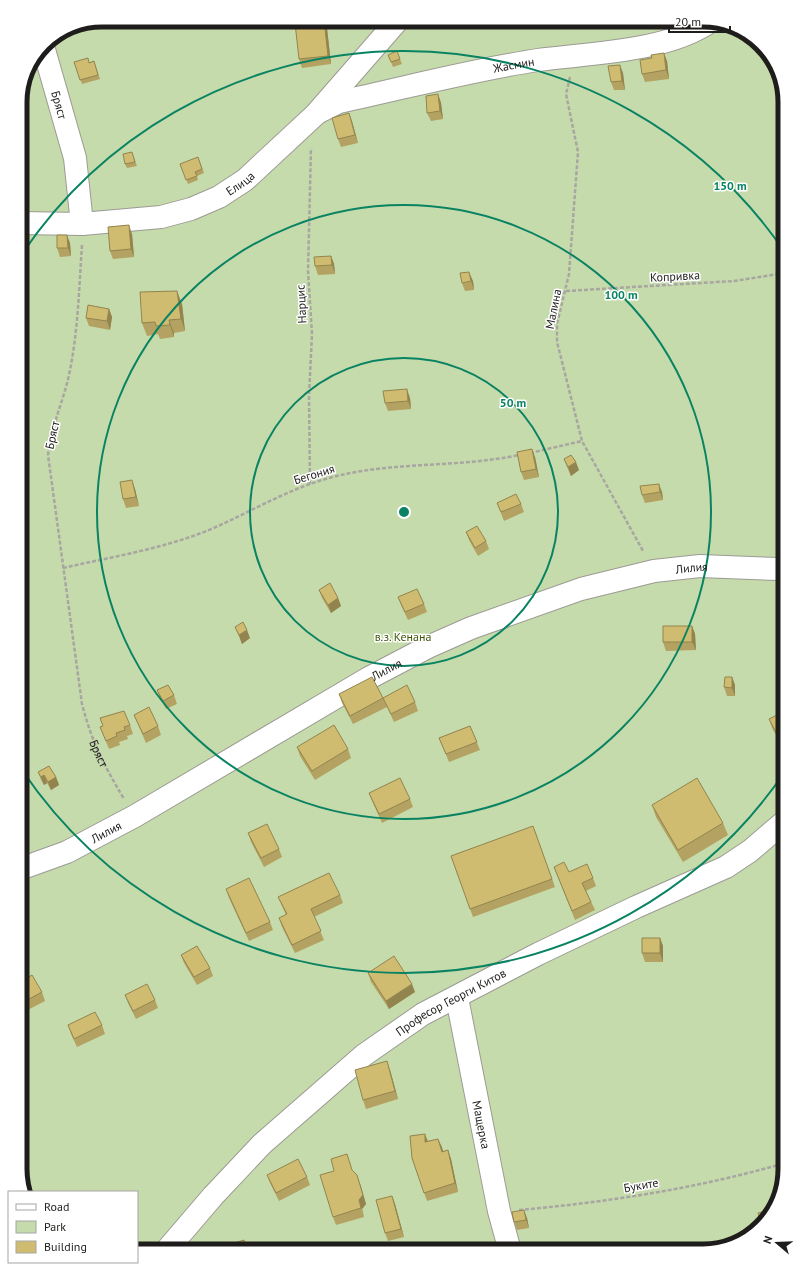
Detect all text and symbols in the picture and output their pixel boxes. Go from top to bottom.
scale bar [669,8,730,34]
text: 20 m [675,14,701,29]
street label: Жасмин [491,53,535,75]
street label: Бряст [49,89,71,121]
street label: Елица [223,168,257,198]
text: 150 m [713,178,747,193]
street label: Копривка [650,267,700,285]
street label: Нарцис [292,284,310,324]
text: 100 m [604,287,638,302]
street label: Малина [542,288,564,330]
text: 50 m [500,395,526,410]
street label: Бряст [41,419,63,451]
street label: Бегония [292,461,336,487]
centre of rings [397,505,411,519]
street label: Лилия [674,558,708,576]
park label: в.з. Кенана [375,629,431,644]
street label: Лилия [367,655,404,684]
street label: Бряст [87,737,112,770]
street label: Лилия [87,817,124,846]
street label: Професор Георги Китов [392,965,508,1039]
street label: Мащерка [470,1099,494,1150]
street label: Буките [622,1175,660,1195]
legend [8,1191,138,1263]
text: Road [44,1199,69,1214]
text: Park [44,1219,66,1234]
north arrow [757,1223,797,1263]
text: N [760,1234,775,1245]
text: Building [44,1239,87,1254]

